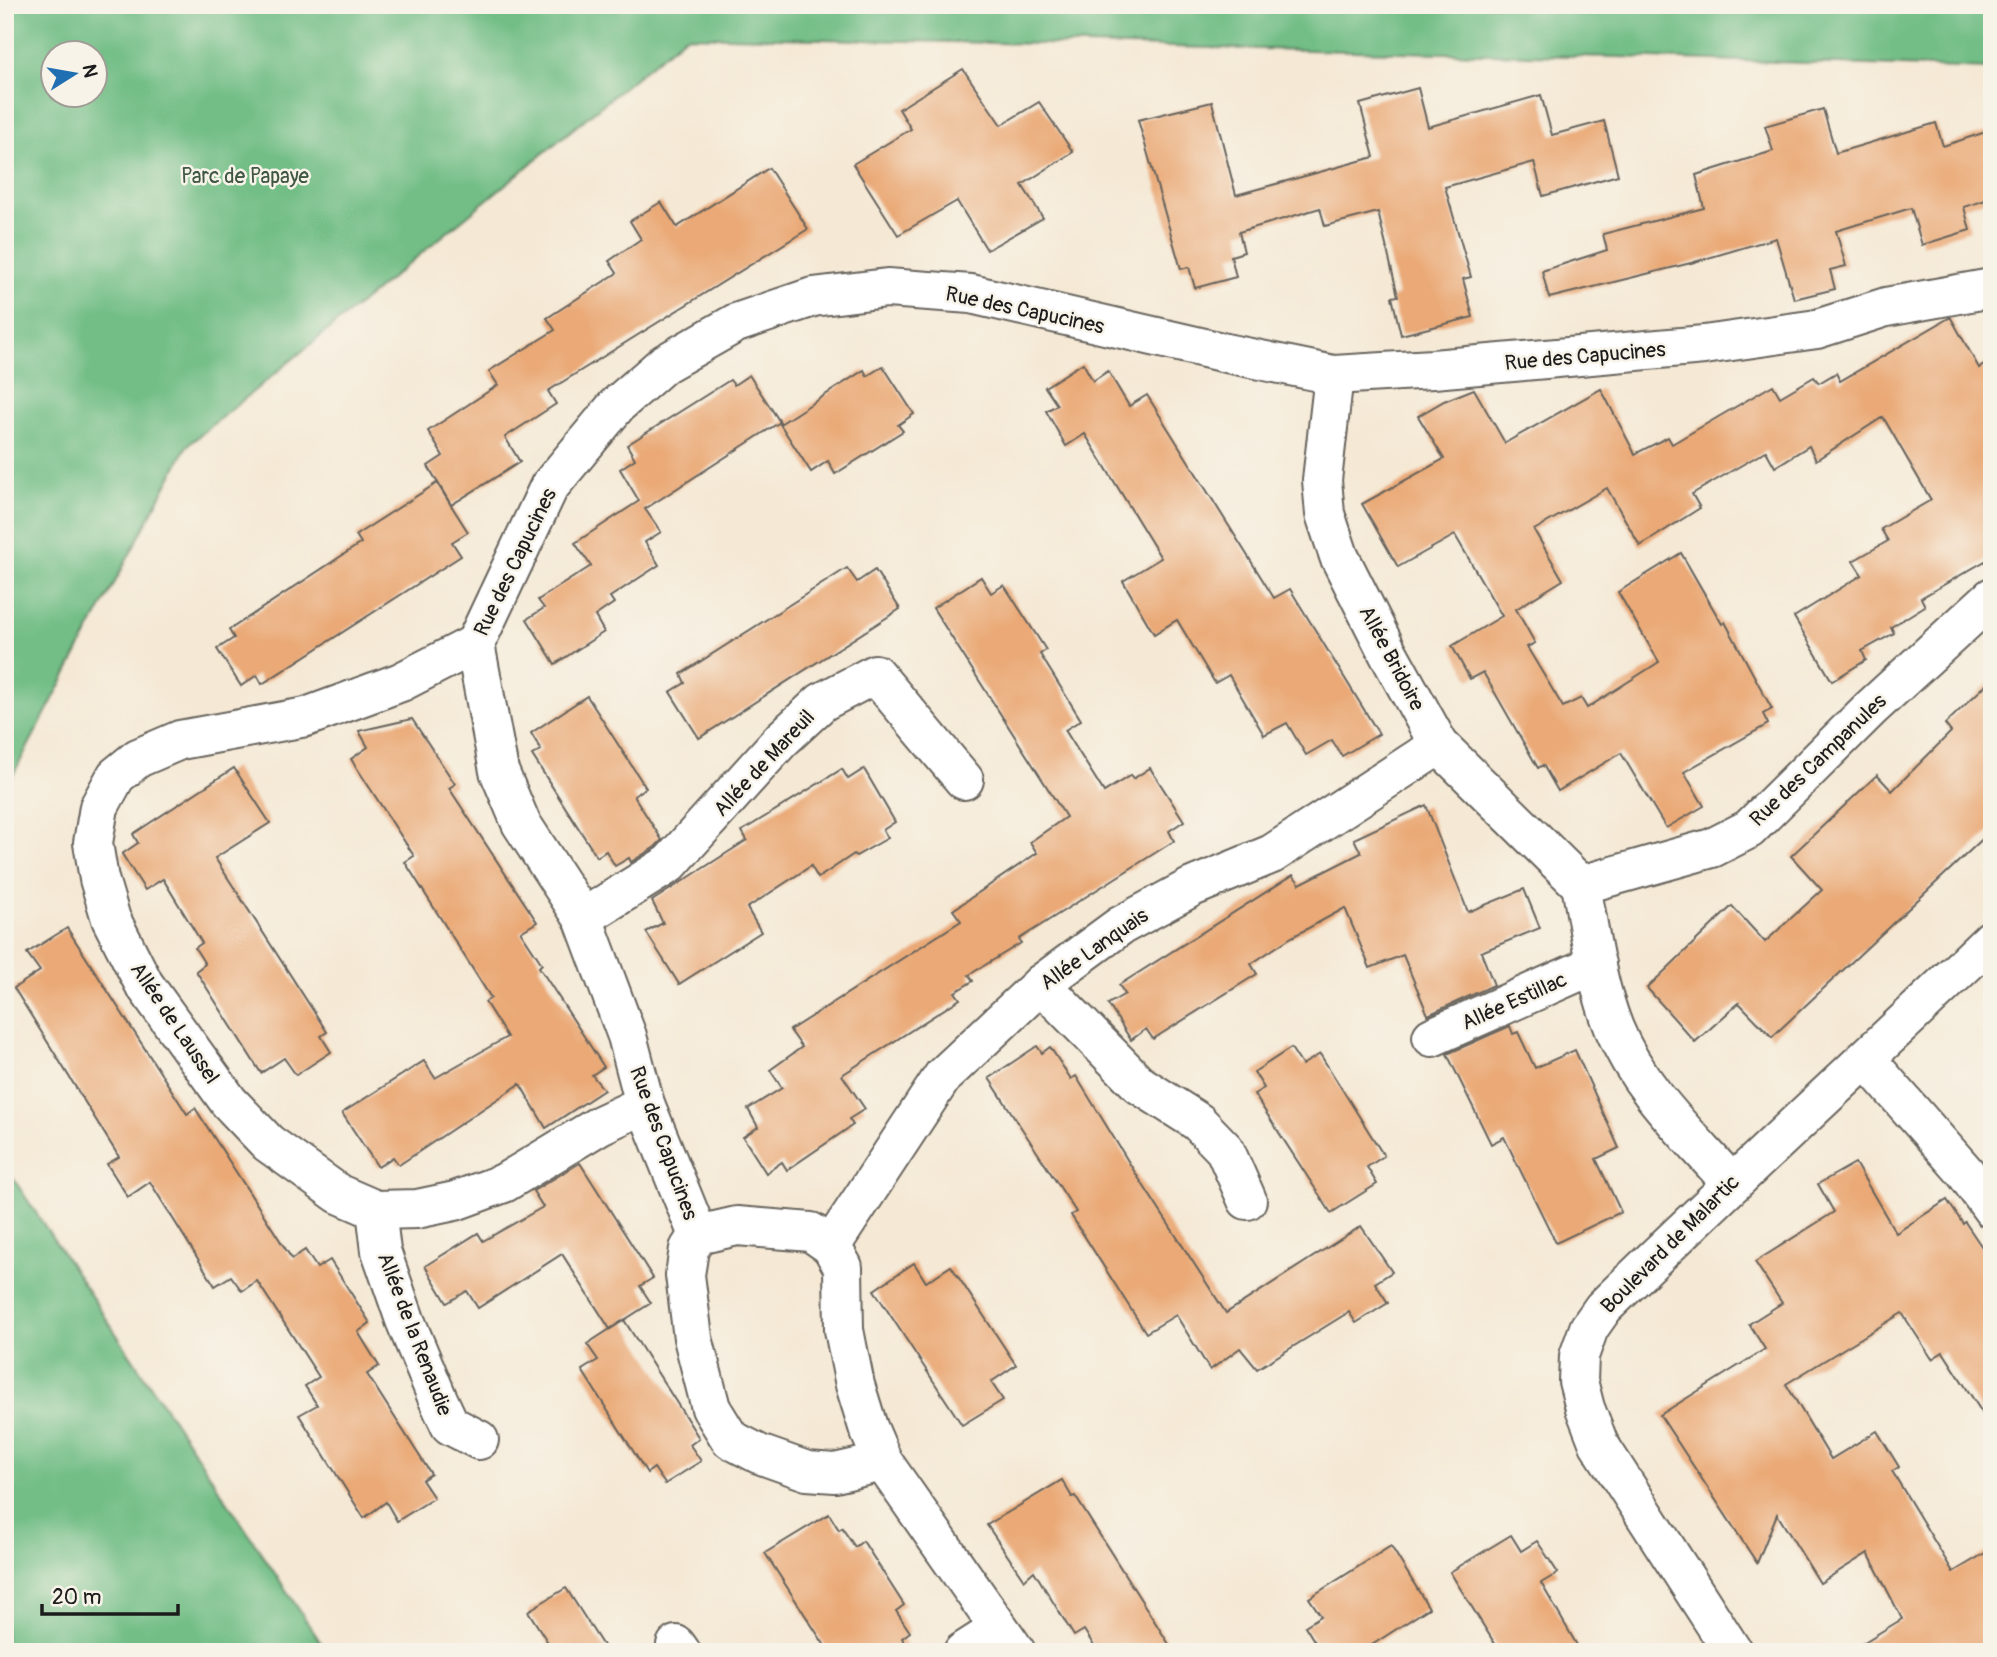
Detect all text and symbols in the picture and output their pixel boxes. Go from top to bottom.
north arrow [38,38,108,108]
text: N [77,62,103,80]
park label: Parc de Papaye [181,163,310,190]
street label: Rue des Capucines [943,281,1107,341]
street label: Rue des Capucines [1503,336,1667,377]
street label: Rue des Capucines [468,483,563,641]
street label: Allée Bridoire [1353,601,1431,716]
street label: Rue des Campanules [1744,688,1893,833]
street label: Allée de Mareuil [708,704,821,823]
street label: Allée Lanquais [1035,902,1154,997]
street label: Allée de Laussel [124,957,225,1089]
street label: Allée Estillac [1457,966,1571,1037]
street label: Rue des Capucines [623,1063,704,1224]
street label: Boulevard de Malartic [1595,1169,1746,1320]
street label: Allée de la Renaudie [371,1249,458,1420]
scale bar [42,1573,178,1617]
text: 20 m [52,1584,101,1611]

